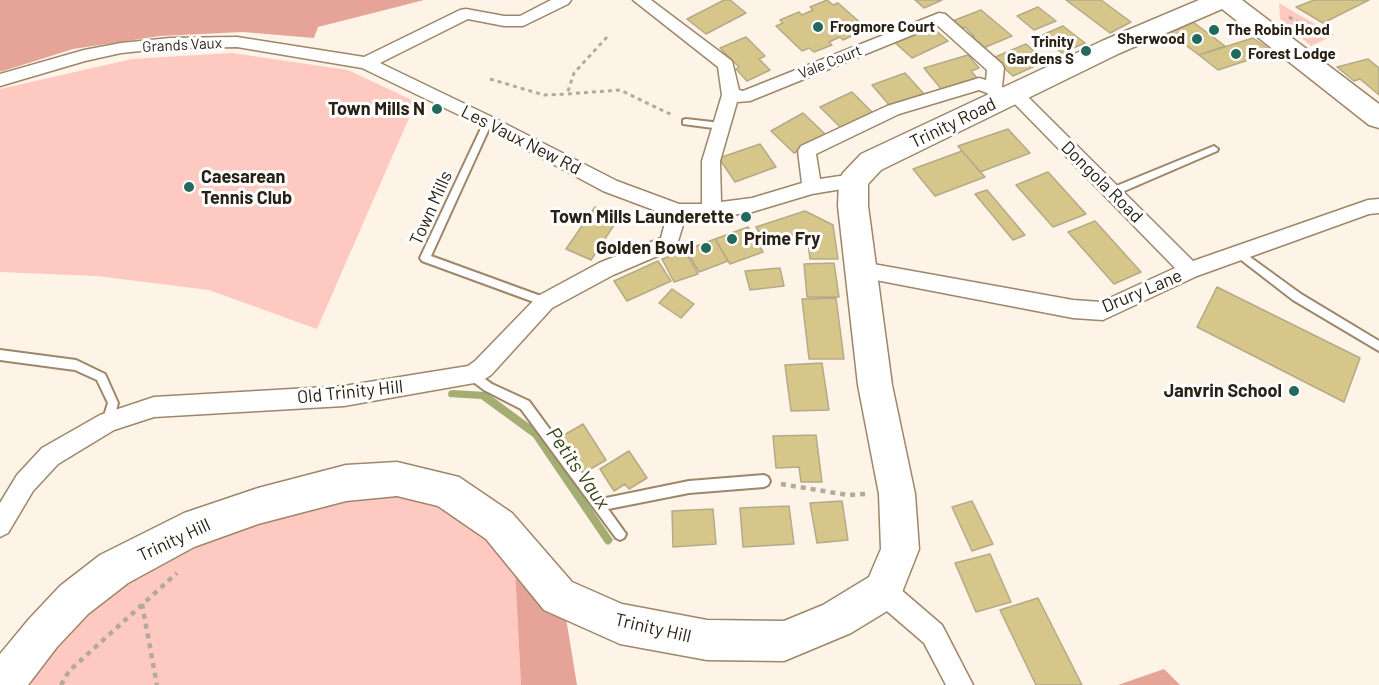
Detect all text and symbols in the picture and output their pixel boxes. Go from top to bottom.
place label: Frogmore Court [830,18,935,36]
marker: Frogmore Court [811,20,825,34]
place label: The Robin Hood [1226,21,1330,39]
marker: The Robin Hood [1207,23,1221,37]
place label: Sherwood [1117,30,1185,48]
marker: Sherwood [1190,32,1204,46]
place label: Trinity Gardens S [1007,33,1074,68]
street label: Grands Vaux [142,34,222,56]
street label: Vale Court [796,41,864,83]
marker: Trinity Gardens S [1079,44,1093,58]
place label: Forest Lodge [1248,45,1336,63]
marker: Forest Lodge [1229,47,1243,61]
street label: Trinity Road [906,93,1000,153]
place label: Town Mills N [328,98,425,120]
street label: Les Vaux New Rd [457,101,585,179]
marker: Town Mills N [430,102,444,116]
street label: Dongola Road [1057,137,1147,227]
place label: Caesarean Tennis Club [201,166,292,208]
street label: Town Mills [405,167,457,249]
marker: Caesarean Tennis Club [182,180,196,194]
place label: Town Mills Launderette [550,206,734,228]
marker: Town Mills Launderette [739,210,753,224]
place label: Prime Fry [744,228,820,250]
marker: Prime Fry [725,232,739,246]
place label: Golden Bowl [596,237,694,259]
marker: Golden Bowl [699,241,713,255]
street label: Drury Lane [1099,264,1185,318]
street label: Old Trinity Hill [296,376,404,408]
place label: Janvrin School [1164,380,1282,402]
marker: Janvrin School [1287,384,1301,398]
water label: Petits Vaux [541,422,615,514]
street label: Trinity Hill [134,514,214,566]
street label: Trinity Hill [613,609,693,647]

